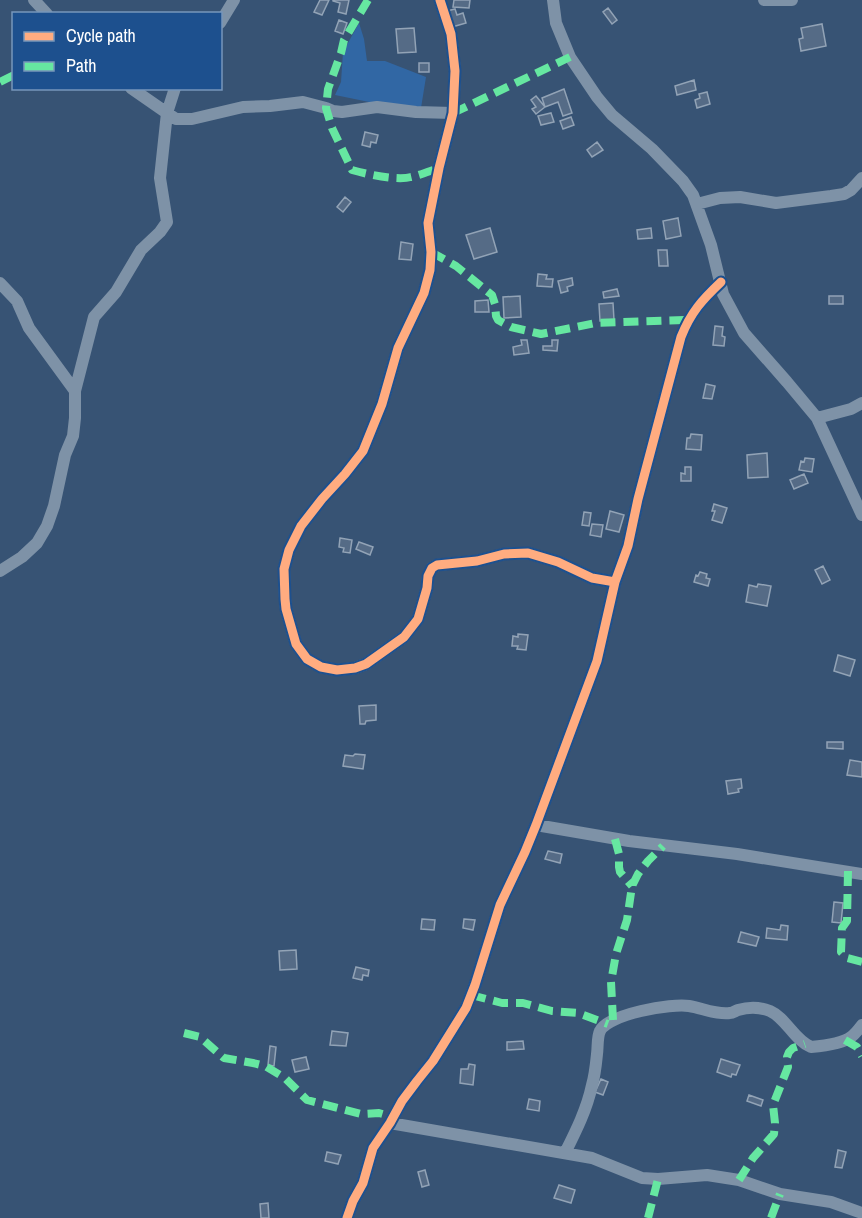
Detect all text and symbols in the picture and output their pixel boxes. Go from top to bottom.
legend [12,12,222,90]
text: Cycle path [66,23,136,48]
text: Path [66,53,96,78]

